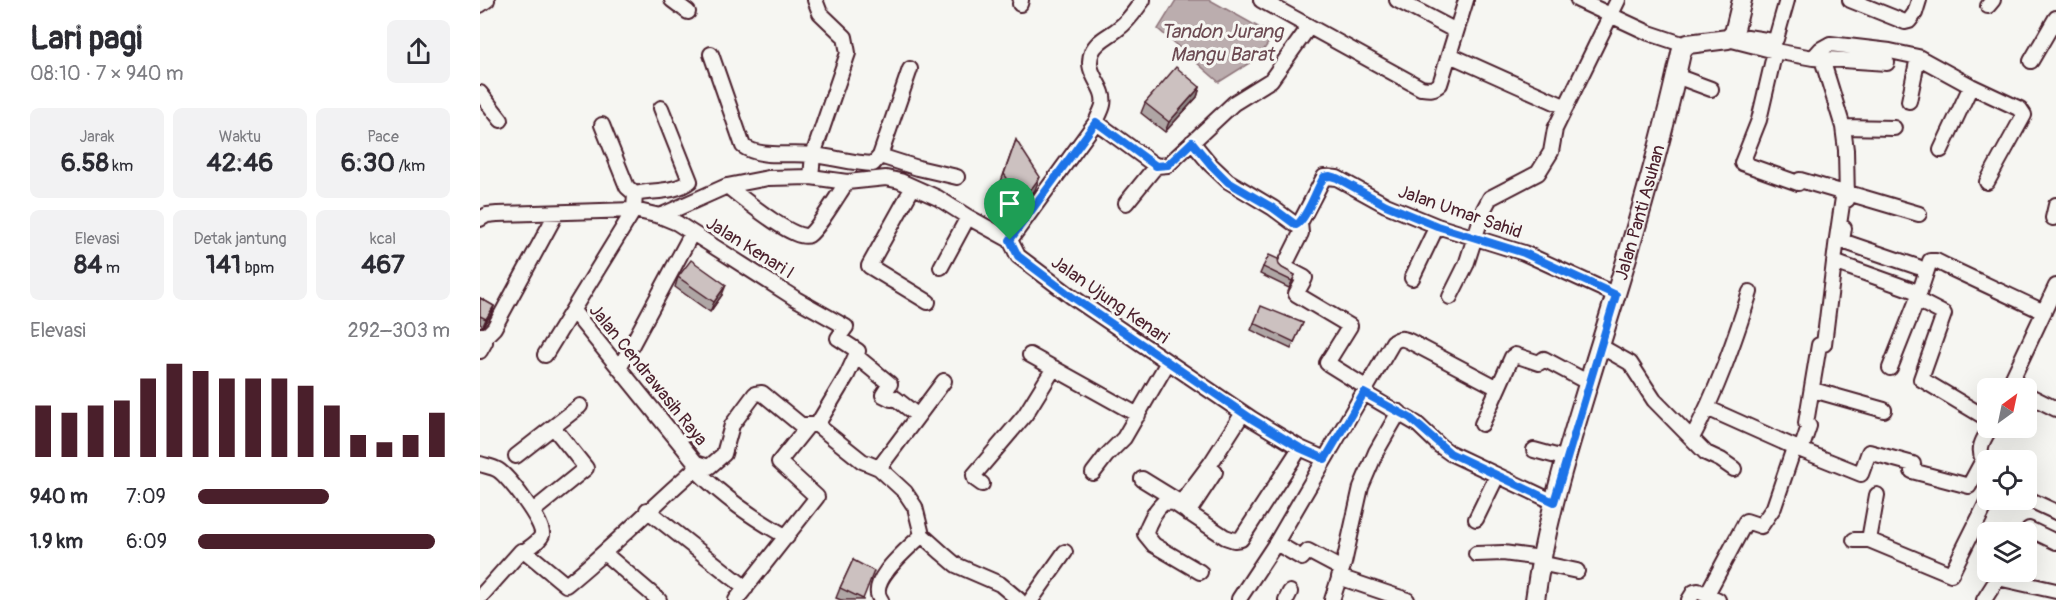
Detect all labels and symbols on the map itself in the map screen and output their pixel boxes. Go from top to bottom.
water label: Tandon Jurang Mangu Barat [1161,19,1285,67]
street label: Jalan Panti Asuhan [1609,142,1670,283]
pin [984,178,1035,240]
street label: Jalan Umar Sahid [1395,180,1525,244]
street label: Jalan Kenari I [702,212,798,284]
street label: Jalan Ujung Kenari [1047,251,1173,349]
street label: Jalan Cendrawasih Raya [584,300,712,450]
north arrow [1977,378,2037,438]

